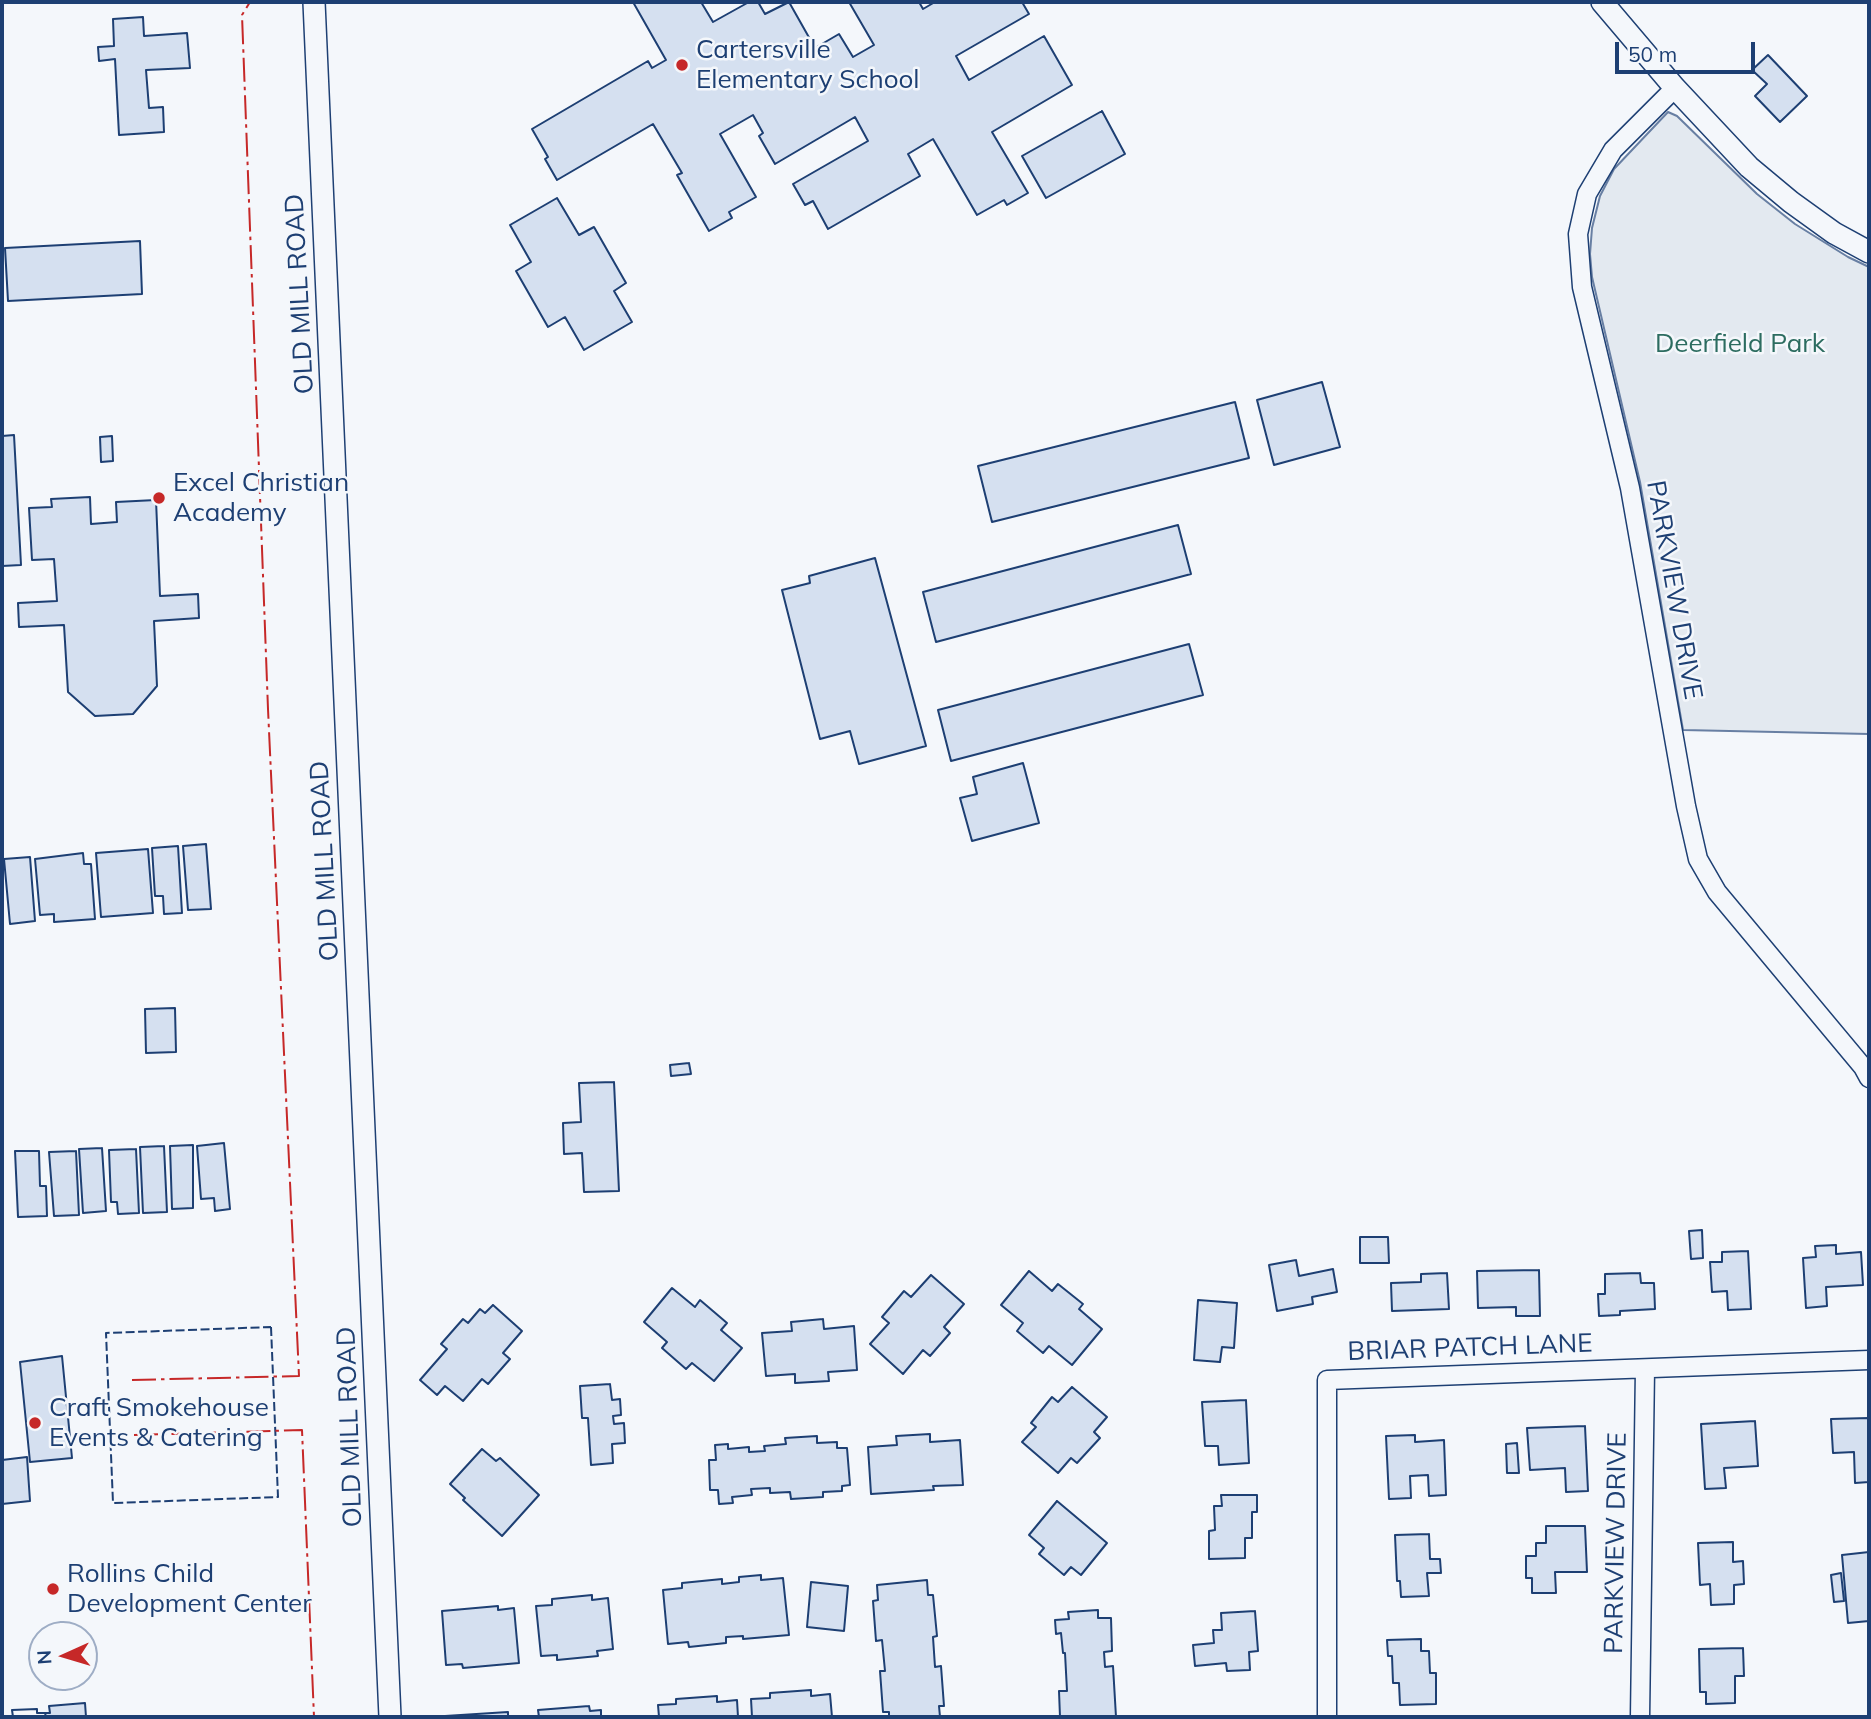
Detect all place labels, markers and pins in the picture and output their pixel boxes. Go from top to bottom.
place label: Cartersville Elementary School [696,34,920,96]
marker: Cartersville Elementary School [674,57,690,73]
place label: Excel Christian Academy [173,467,349,528]
marker: Excel Christian Academy [151,490,167,506]
place label: Craft Smokehouse Events & Catering [49,1392,269,1454]
marker: Craft Smokehouse Events & Catering [27,1415,43,1431]
place label: Rollins Child Development Center [67,1558,312,1620]
marker: Rollins Child Development Center [45,1581,61,1597]

